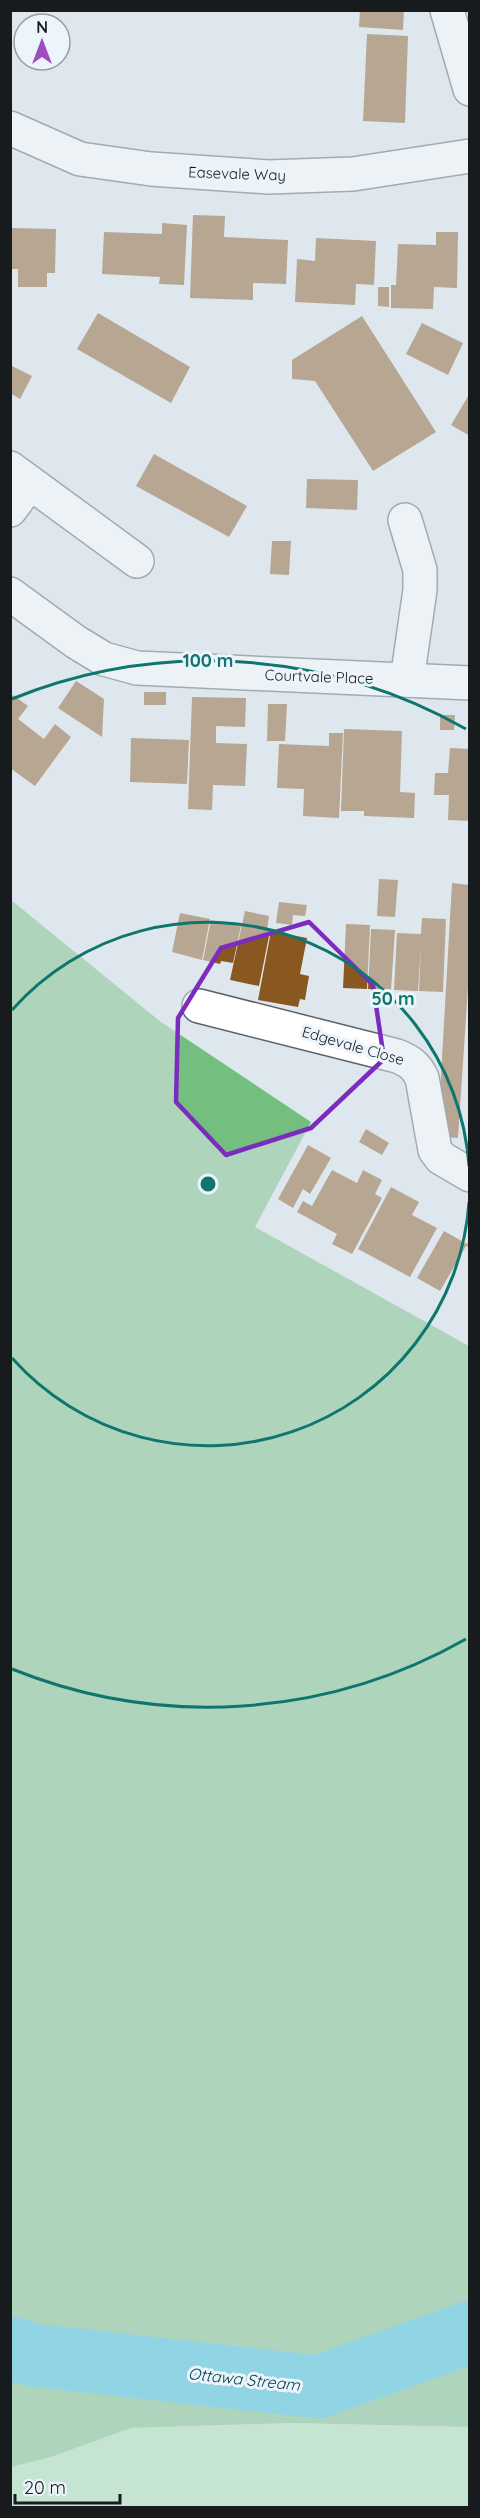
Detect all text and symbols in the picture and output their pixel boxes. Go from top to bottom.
north arrow [12,12,72,72]
text: N [36,17,48,37]
street label: Easevale Way [188,162,286,185]
text: 100 m [183,649,233,672]
street label: Courtvale Place [264,665,374,688]
text: 50 m [371,987,415,1010]
street label: Edgevale Close [300,1022,406,1069]
centre of rings [198,1174,218,1194]
water label: Ottawa Stream [187,2363,301,2395]
scale bar [15,2467,120,2505]
text: 20 m [24,2476,66,2499]

